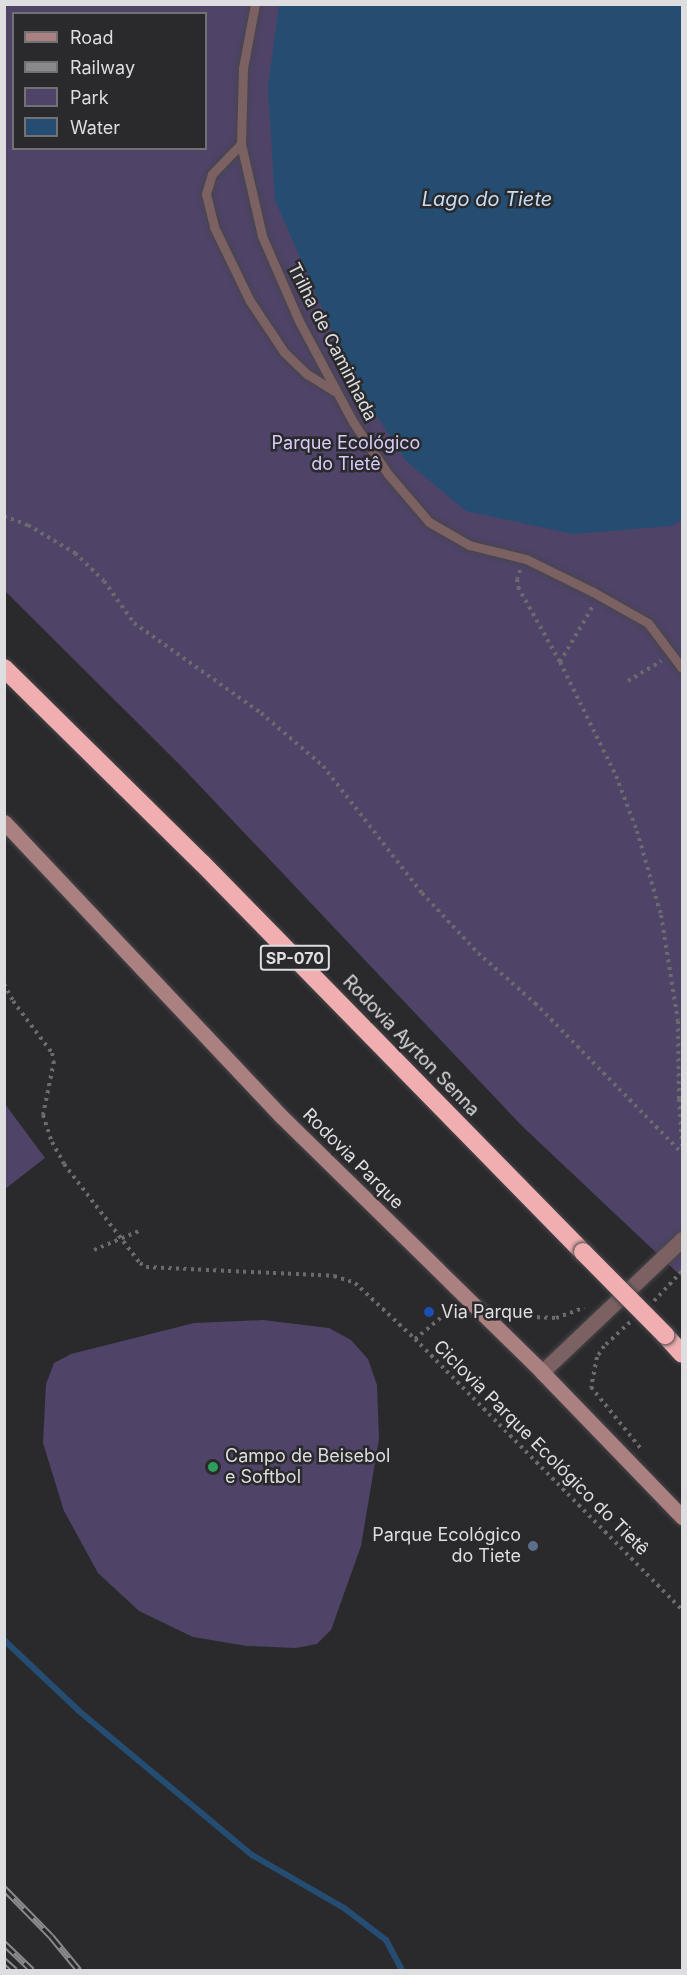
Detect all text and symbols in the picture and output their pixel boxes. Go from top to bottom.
legend [12,12,207,150]
text: Road [70,27,113,48]
text: Railway [70,57,135,78]
text: Park [70,87,109,108]
text: Water [70,117,120,138]
water label: Lago do Tiete [422,187,552,211]
street label: Trilha de Caminhada [283,259,381,425]
park label: Parque Ecológico do Tietê [272,433,420,476]
road number: SP-070 [259,945,331,971]
street label: Rodovia Ayrton Senna [338,971,484,1121]
street label: Rodovia Parque [298,1104,408,1214]
place label: Via Parque [441,1301,533,1323]
marker: Via Parque [422,1305,436,1319]
street label: Ciclovia Parque Ecológico do Tietê [429,1336,653,1560]
place label: Campo de Beisebol e Softbol [225,1446,390,1488]
marker: Campo de Beisebol e Softbol [206,1460,220,1474]
place label: Parque Ecológico do Tiete [372,1525,521,1568]
marker: Parque Ecológico do Tiete [526,1539,540,1553]

